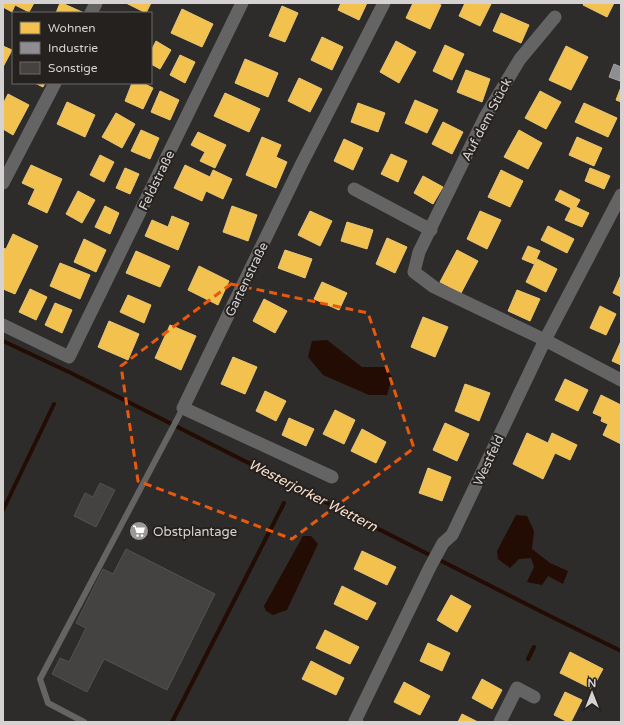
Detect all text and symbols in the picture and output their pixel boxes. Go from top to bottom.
legend [12,12,152,84]
text: Wohnen [48,21,96,35]
text: Industrie [48,41,98,55]
text: Sonstige [48,61,98,75]
street label: Auf dem Stück [458,75,515,164]
street label: Feldstraße [135,148,178,213]
street label: Gartenstraße [222,240,272,319]
street label: Westfeld [470,432,508,488]
water label: Westerjorker Wettern [245,456,380,536]
supermarket icon: Obstplantage [128,520,150,542]
place label: Obstplantage [153,524,237,540]
north arrow [572,673,612,713]
text: N [588,677,596,690]

